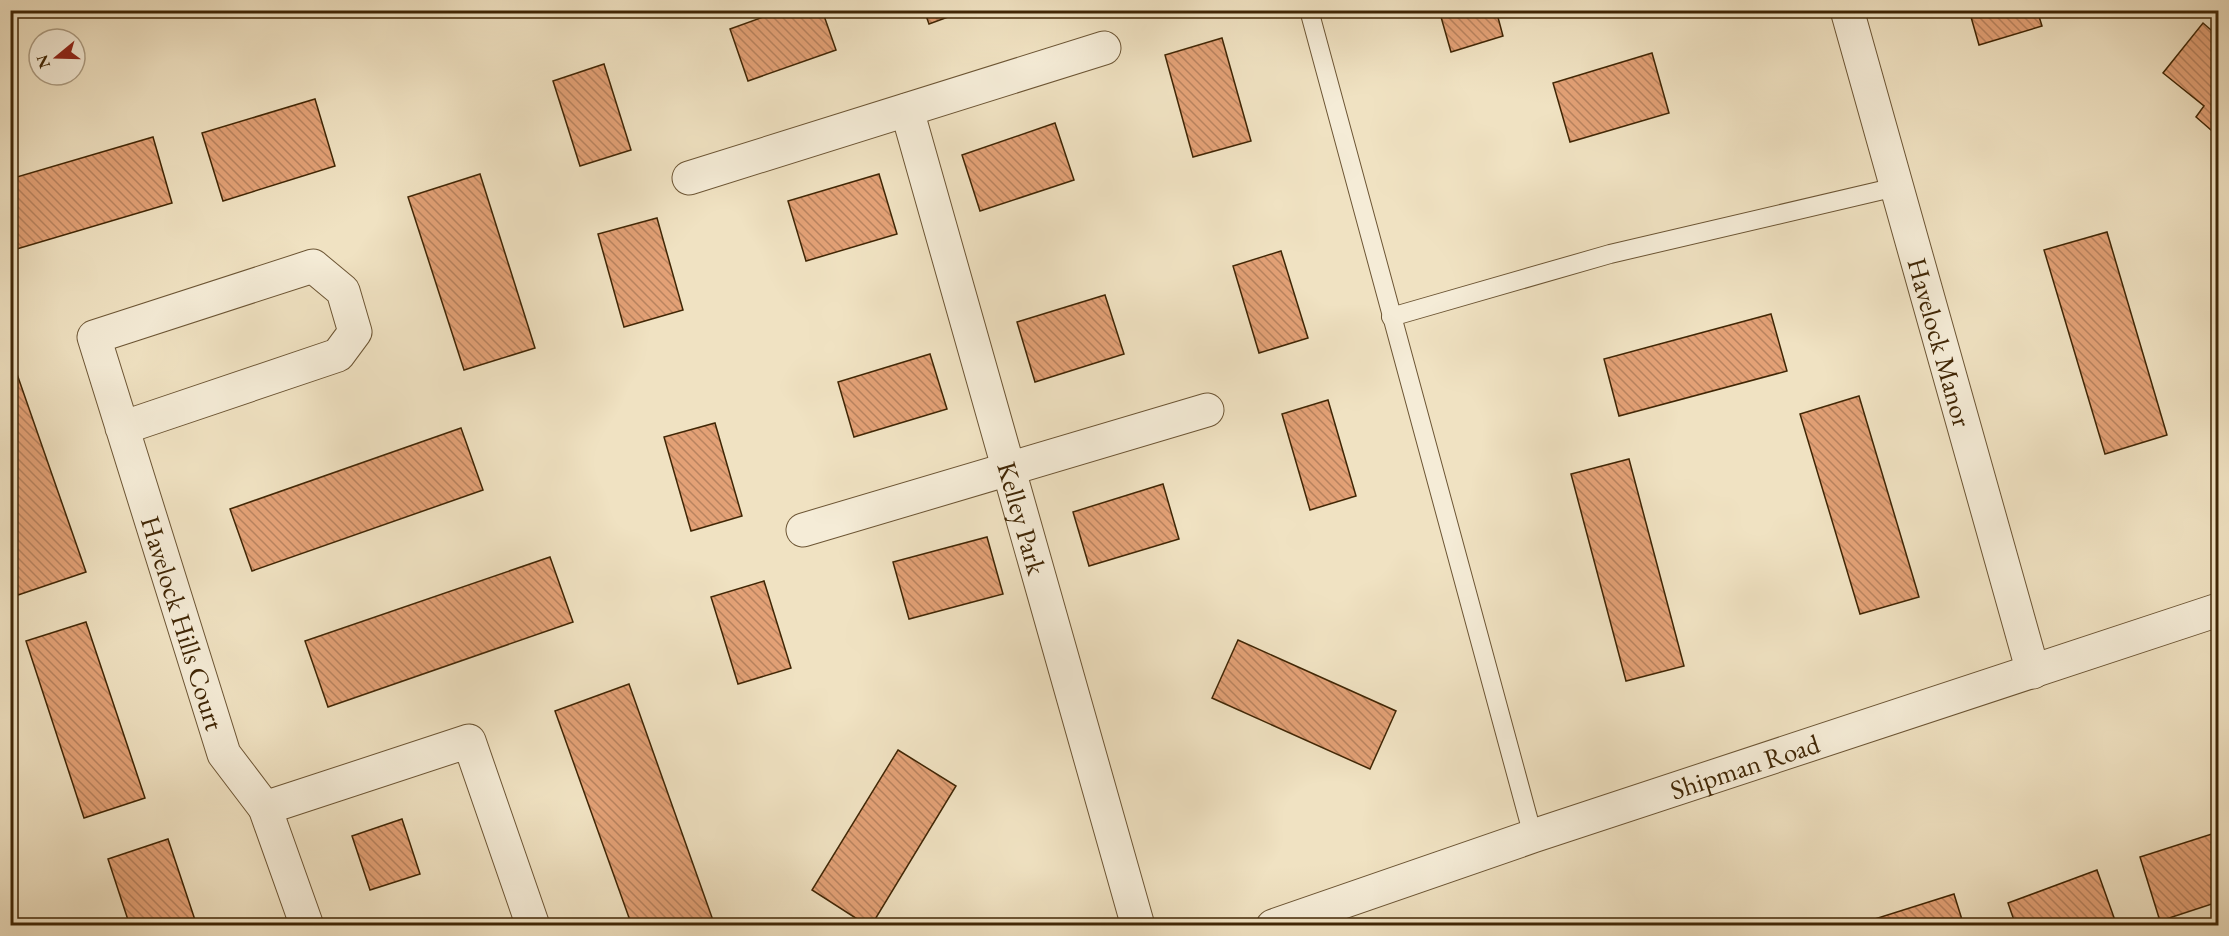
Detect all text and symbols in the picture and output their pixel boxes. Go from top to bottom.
north arrow [27,27,87,87]
text: N [31,52,55,71]
street label: Havelock Manor [1900,254,1981,431]
street label: Kelley Park [990,458,1055,579]
street label: Havelock Hills Court [133,511,233,735]
street label: Shipman Road [1666,725,1824,807]

